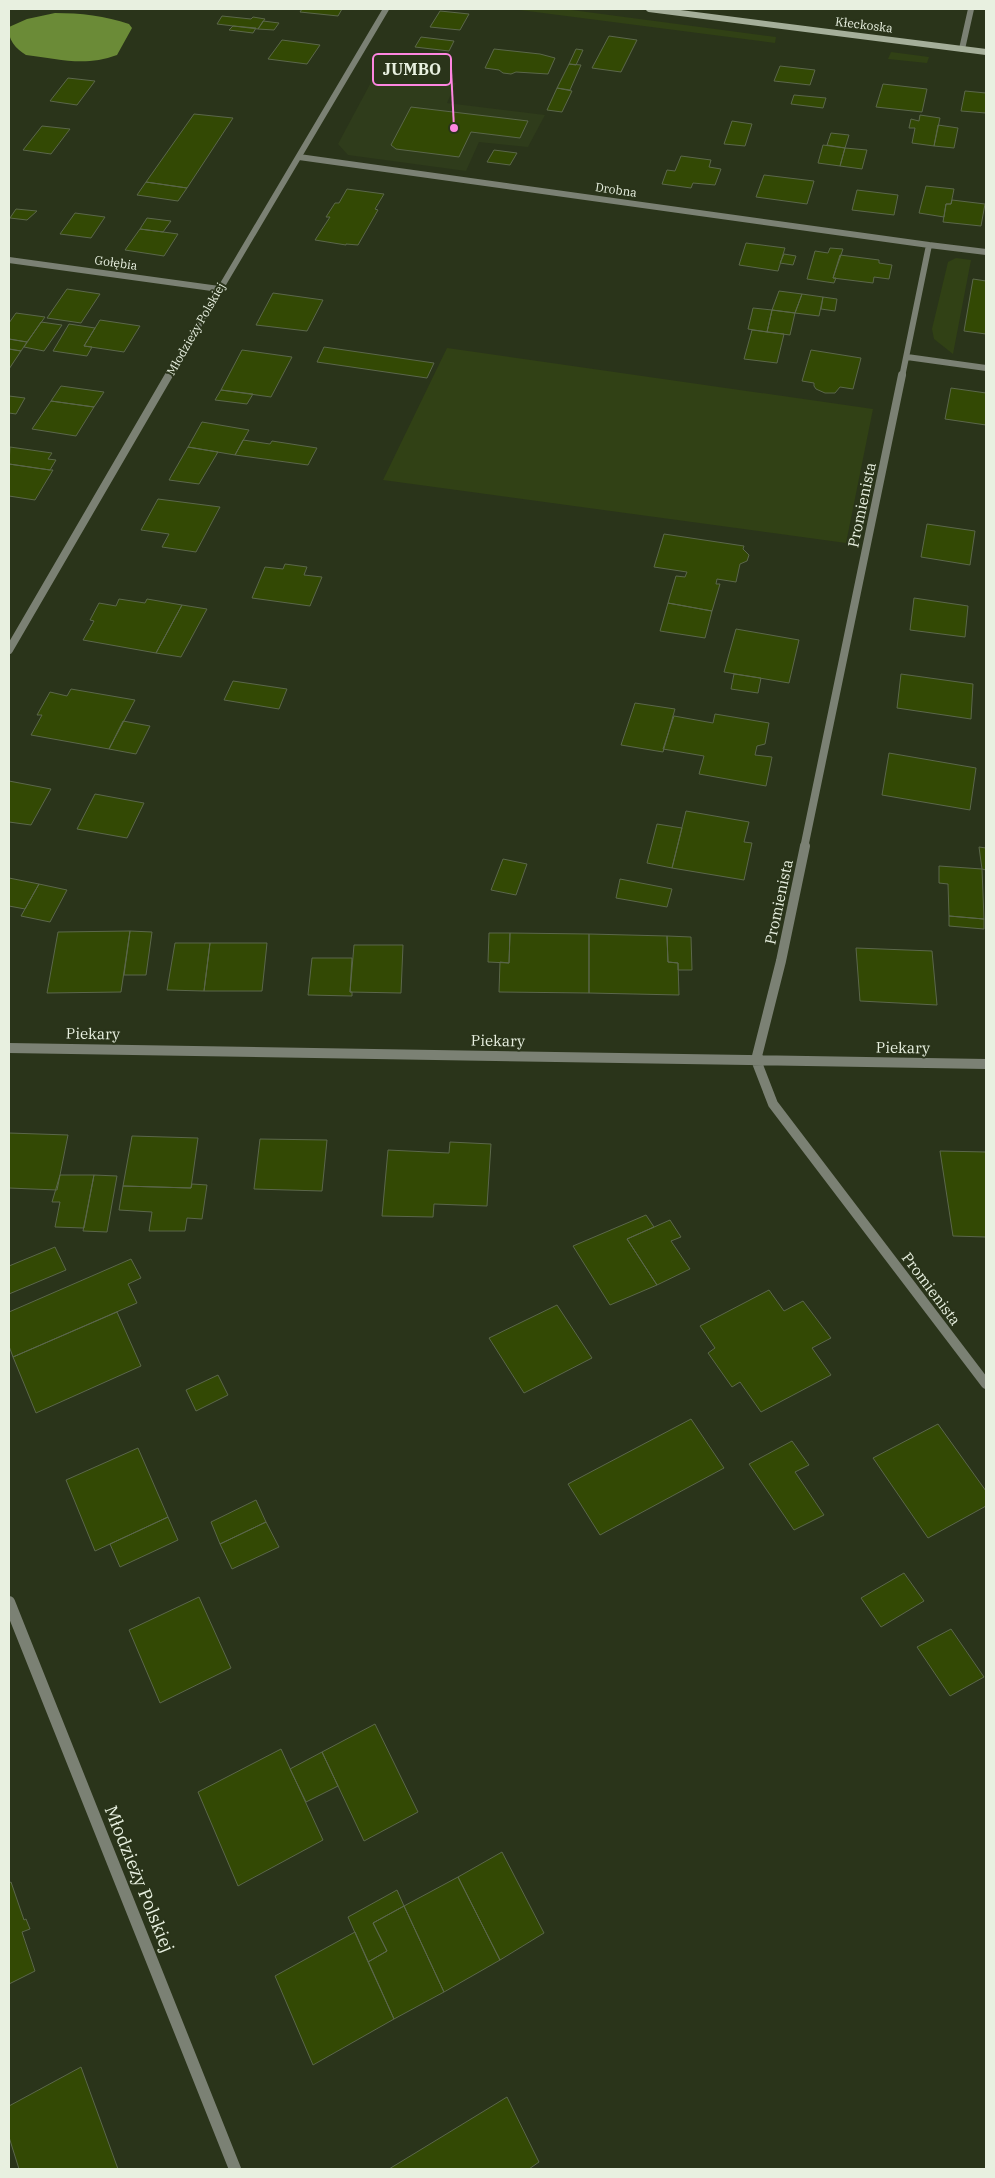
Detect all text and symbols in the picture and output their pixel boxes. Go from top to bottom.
street label: Kłeckoska [834,14,894,36]
callout: JUMBO [373,54,451,85]
text: JUMBO [383,59,441,79]
street label: Drobna [594,179,638,200]
street label: Gołębia [94,252,139,273]
street label: Młodzieży Polskiej [163,280,228,378]
street label: Promienista [843,461,880,549]
street label: Promienista [760,858,797,946]
street label: Piekary [66,1024,120,1043]
street label: Piekary [471,1031,525,1050]
street label: Piekary [876,1038,930,1057]
street label: Promienista [898,1248,965,1329]
street label: Młodzieży Polskiej [100,1802,179,1956]

